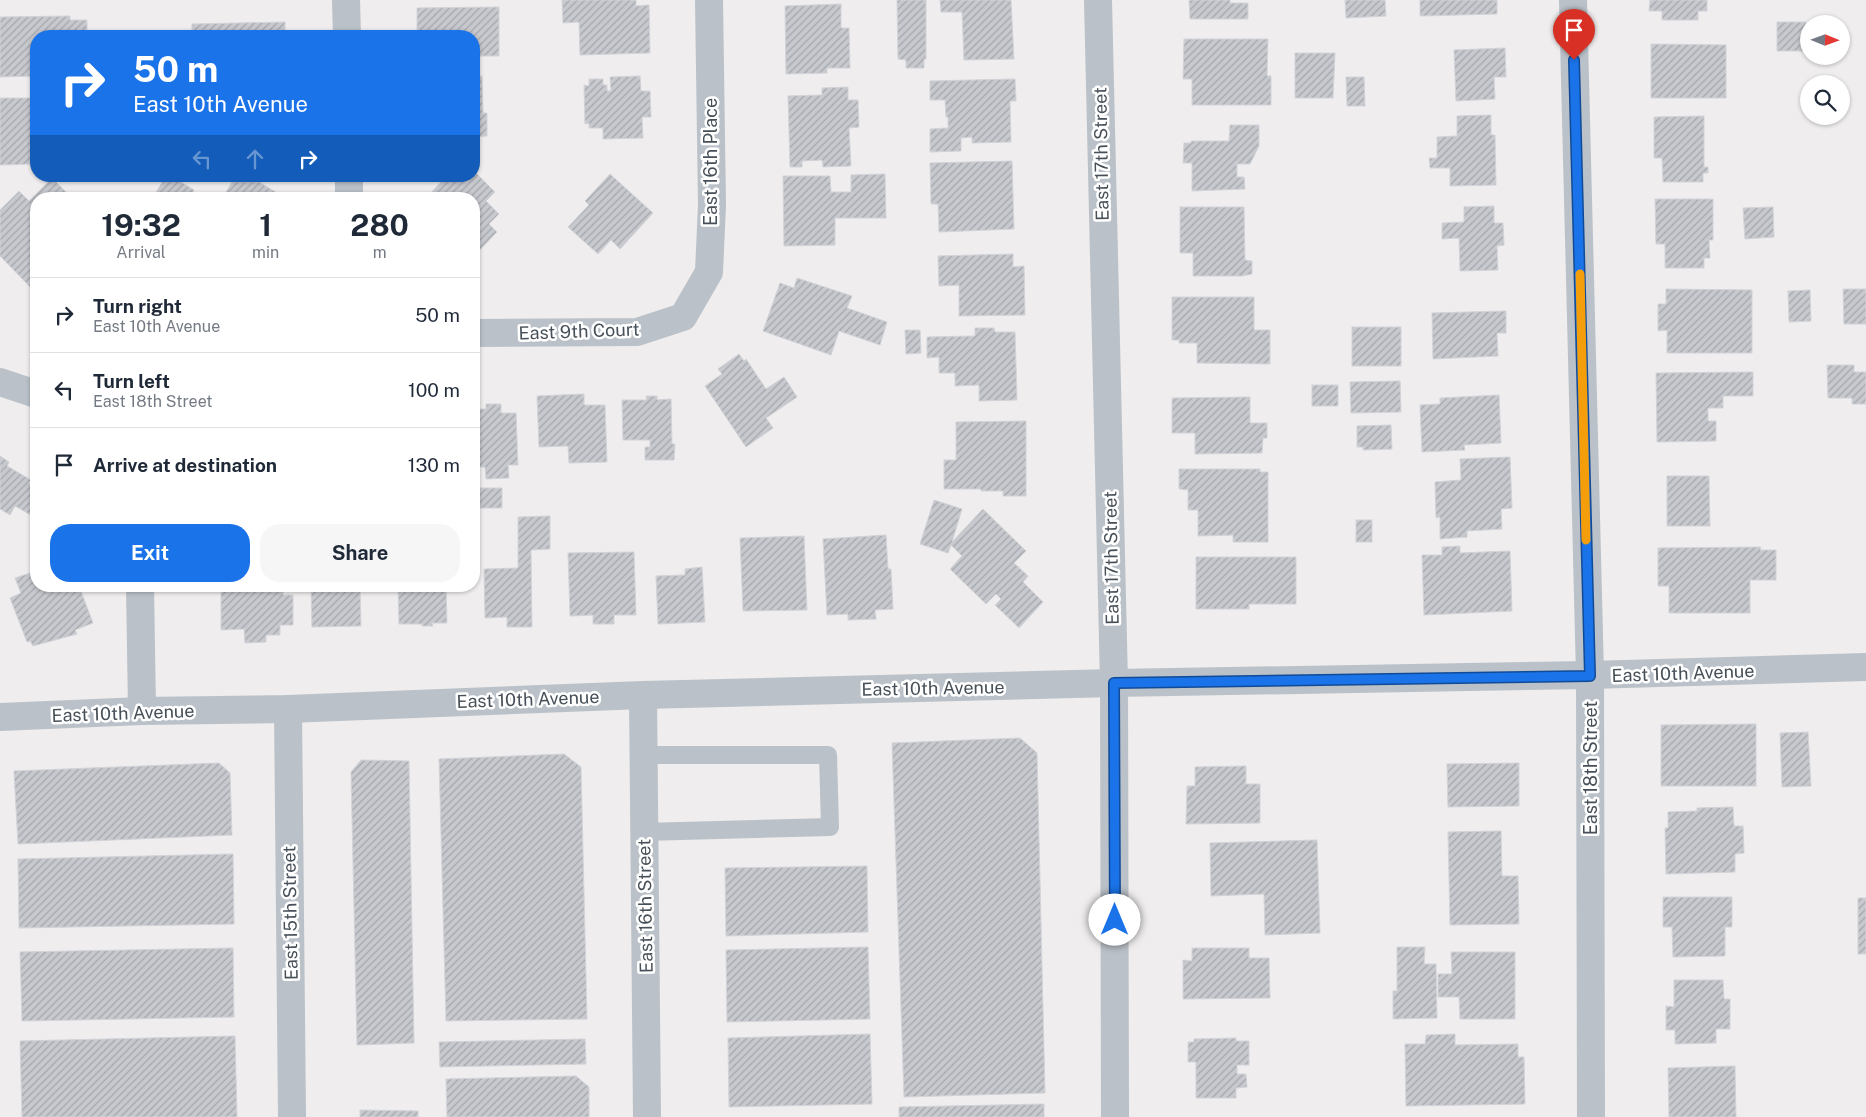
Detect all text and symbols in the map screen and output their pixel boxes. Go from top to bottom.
pin [1553,9,1595,60]
north arrow [1800,15,1850,65]
map controls [1800,15,1850,125]
icon: arrive [1560,16,1588,44]
text: 50 m [133,49,218,90]
icon: right [50,50,115,115]
button: search [1800,75,1850,125]
street label: East 17th Street [1089,87,1113,221]
text: East 10th Avenue [133,91,308,117]
street label: East 16th Place [700,98,721,226]
icon: left [188,145,216,173]
icon: ahead [241,145,269,173]
icon: right [294,145,322,173]
text: 19:32 [101,207,181,243]
text: 1 [259,207,272,243]
text: 280 [350,207,409,243]
text: Arrival [116,243,166,262]
text: min [252,243,279,262]
text: m [373,243,386,262]
text: Turn right [93,295,182,317]
icon: right [50,301,78,329]
text: 50 m [415,304,460,326]
text: East 10th Avenue [93,317,220,336]
street label: East 9th Court [518,318,640,344]
text: Turn left [93,370,170,392]
icon: left [50,376,78,404]
text: 100 m [408,379,460,401]
text: East 18th Street [93,392,213,411]
icon: arrive [50,451,78,479]
text: Arrive at destination [93,454,277,476]
text: 130 m [408,454,460,476]
street label: East 17th Street [1099,491,1123,625]
button: Exit [50,524,250,582]
button: Share [260,524,460,582]
street label: East 10th Avenue [1611,660,1755,686]
street label: East 10th Avenue [861,676,1005,700]
street label: East 10th Avenue [456,686,600,712]
street label: East 10th Avenue [51,700,195,726]
street label: East 18th Street [1580,701,1601,835]
street label: East 16th Street [633,839,657,973]
street label: East 15th Street [278,846,302,980]
position arrow [1088,893,1140,945]

